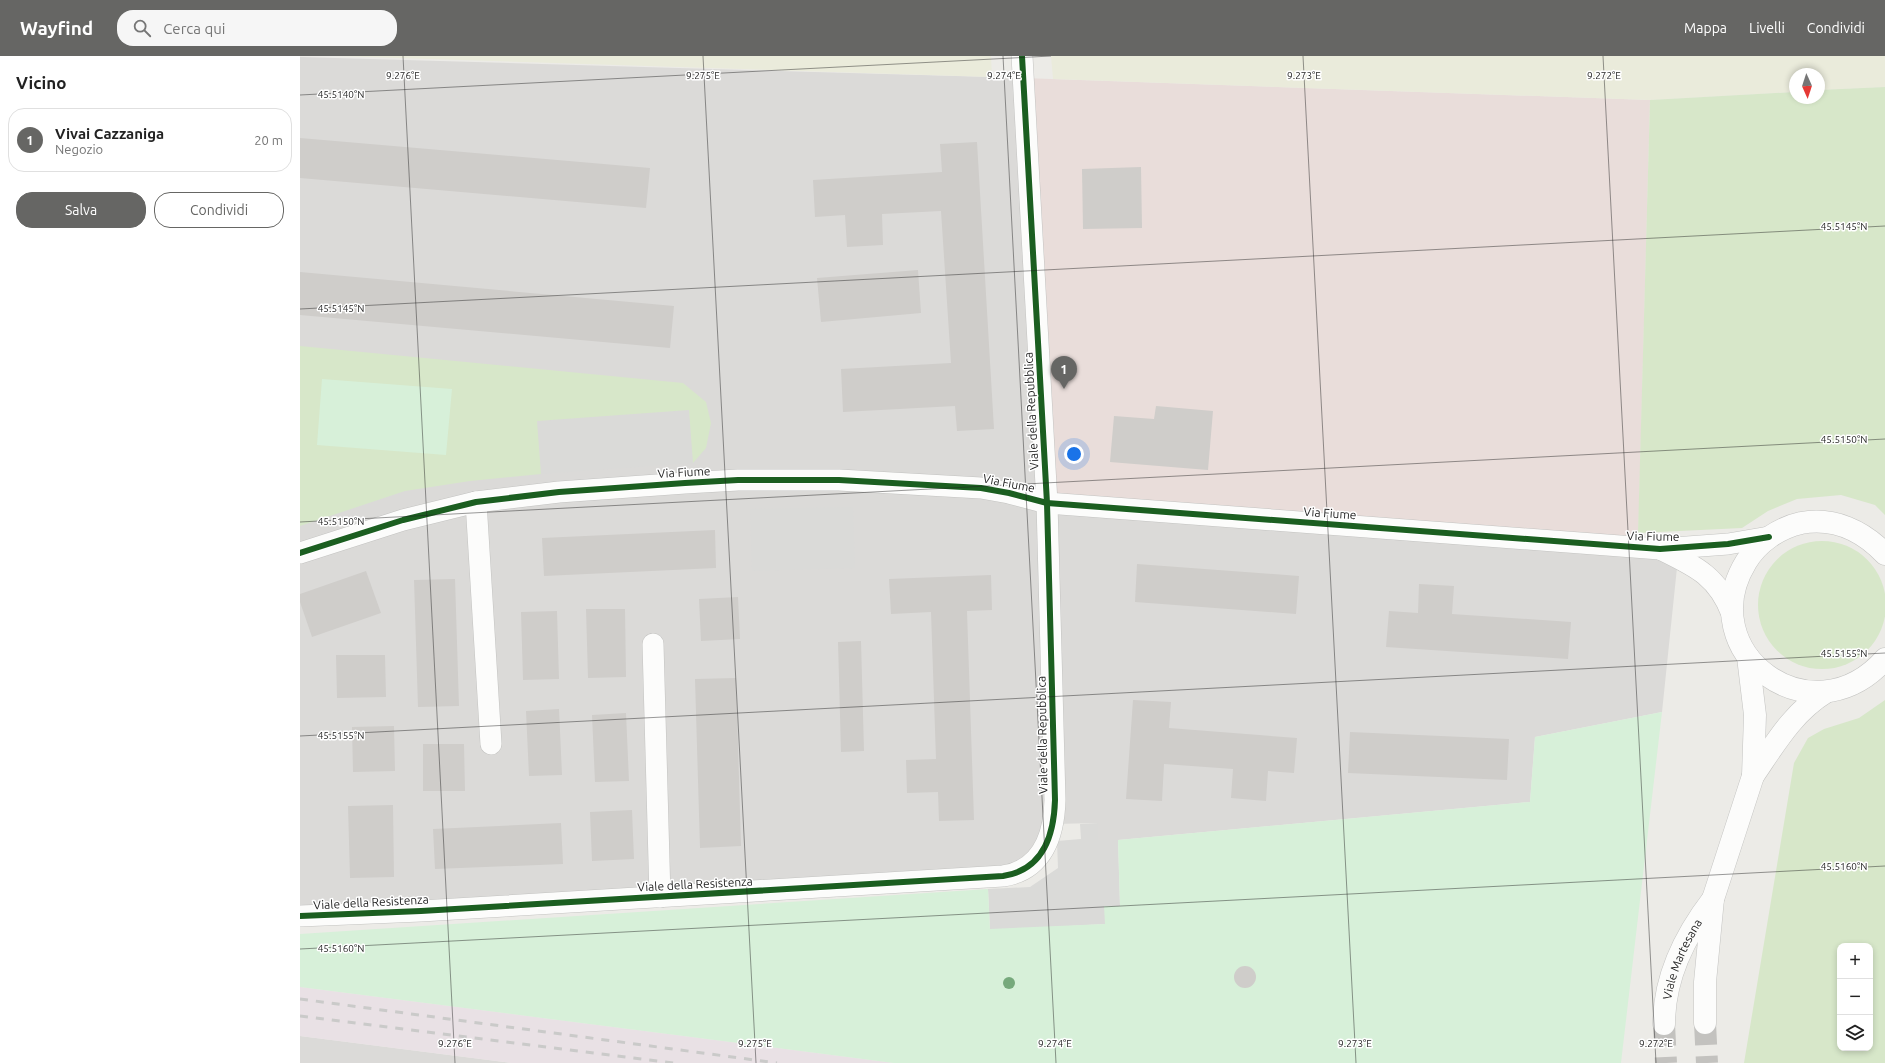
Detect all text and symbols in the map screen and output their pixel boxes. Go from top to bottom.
search box [117,10,397,46]
text: Wayfind [20,17,93,39]
icon: search [131,17,153,39]
text: Cerca qui [163,20,225,37]
text: Mappa [1684,20,1727,36]
text: Livelli [1749,20,1785,36]
text: Condividi [1807,20,1865,36]
north arrow [1789,68,1825,104]
text: 9.276°E [386,70,420,81]
text: 9.275°E [686,70,720,81]
text: 9.274°E [987,70,1021,81]
text: 9.273°E [1287,70,1321,81]
text: 9.272°E [1587,70,1621,81]
text: Vicino [16,73,66,92]
text: 45.5140°N [318,89,364,100]
text: Vivai Cazzaniga [55,125,164,142]
text: 1 [26,133,34,147]
text: 20 m [254,133,283,147]
text: Negozio [55,142,103,156]
button: Salva [16,192,146,228]
button: Condividi [154,192,284,228]
text: 45.5145°N [1821,221,1867,232]
text: 45.5145°N [318,303,364,314]
street label: Viale della Repubblica [1021,352,1041,470]
pin: 1 [1051,356,1077,389]
text: 45.5150°N [1821,434,1867,445]
your location [1064,444,1084,464]
street label: Via Fiume [657,464,711,480]
street label: Via Fiume [982,472,1036,494]
street label: Via Fiume [1303,505,1357,521]
text: 45.5150°N [318,516,364,527]
street label: Via Fiume [1626,529,1680,543]
text: 45.5155°N [1821,648,1867,659]
street label: Viale della Repubblica [1034,676,1050,794]
text: 45.5155°N [318,730,364,741]
text: 45.5160°N [1821,861,1867,872]
street label: Viale della Resistenza [637,874,753,894]
street label: Viale della Resistenza [313,892,429,912]
street label: Viale Martesana [1660,916,1704,1001]
text: 45.5160°N [318,943,364,954]
map controls [1837,943,1873,1051]
button: + [1837,943,1873,979]
button: − [1837,979,1873,1015]
button: layers [1837,1015,1873,1051]
text: 9.276°E [438,1038,472,1049]
text: 9.275°E [738,1038,772,1049]
text: 9.274°E [1038,1038,1072,1049]
text: 9.273°E [1338,1038,1372,1049]
text: 9.272°E [1639,1038,1673,1049]

